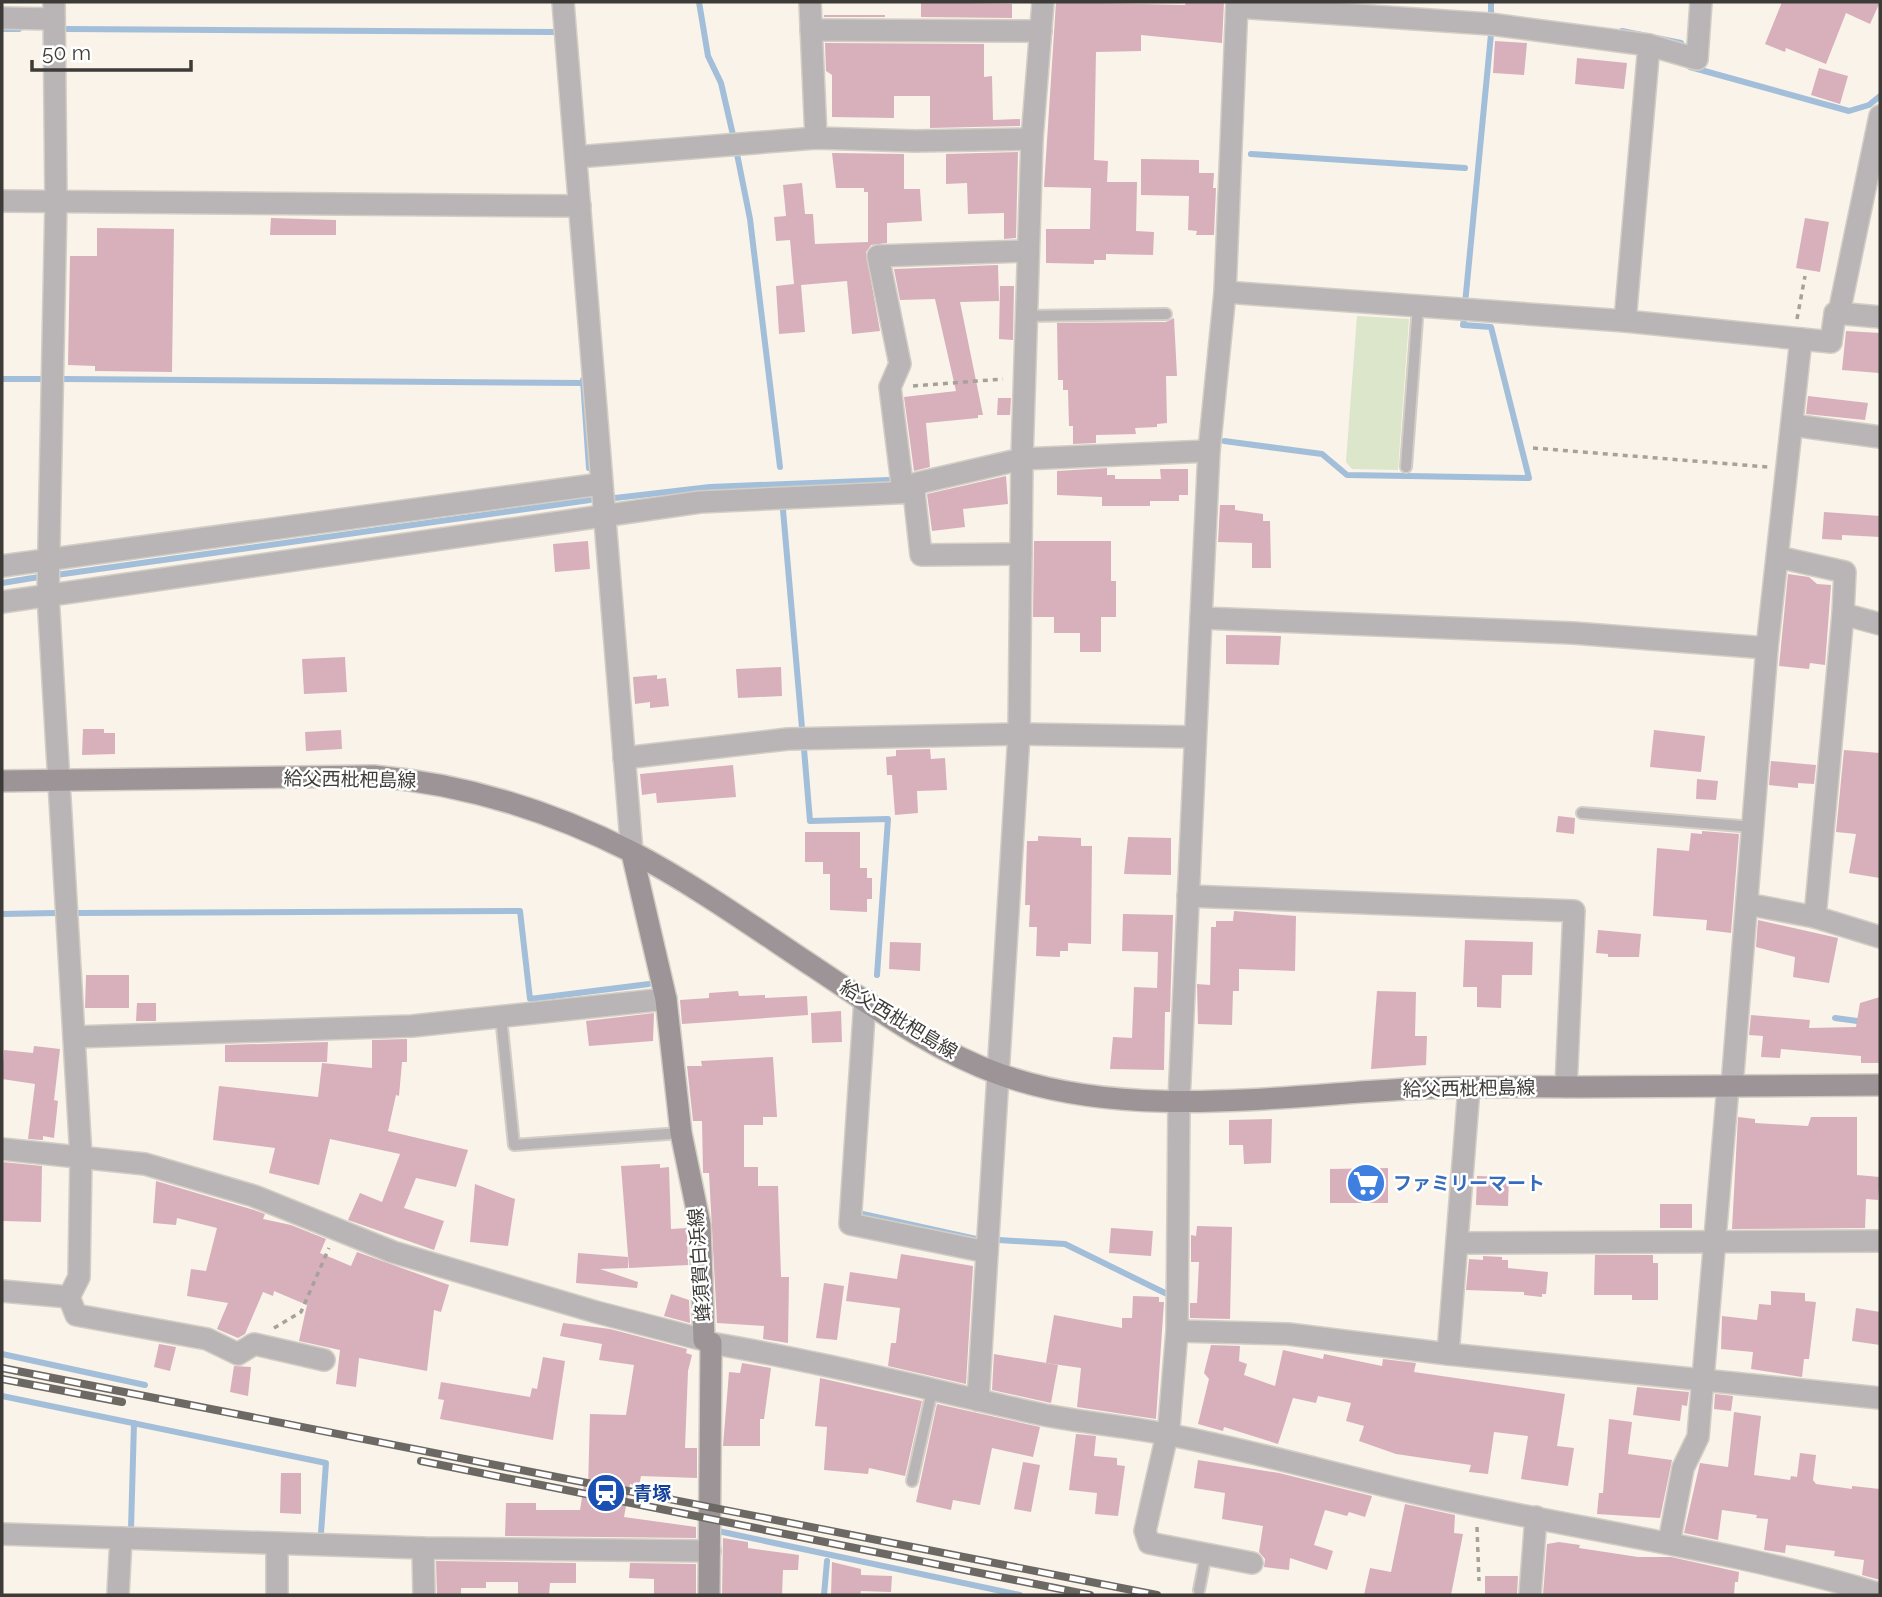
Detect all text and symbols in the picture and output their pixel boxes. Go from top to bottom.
scale bar [32,28,191,72]
text: 50 m [42,40,91,65]
street label: 給父西枇杷島線 [283,767,417,791]
street label: 給父西枇杷島線 [836,975,962,1063]
street label: 給父西枇杷島線 [1402,1076,1536,1100]
supermarket icon: ファミリーマート [1345,1162,1387,1204]
place label: ファミリーマート [1393,1172,1545,1194]
street label: 蜂須賀白浜線 [684,1207,714,1323]
station icon: 青塚 [585,1472,627,1514]
place label: 青塚 [633,1482,671,1504]

